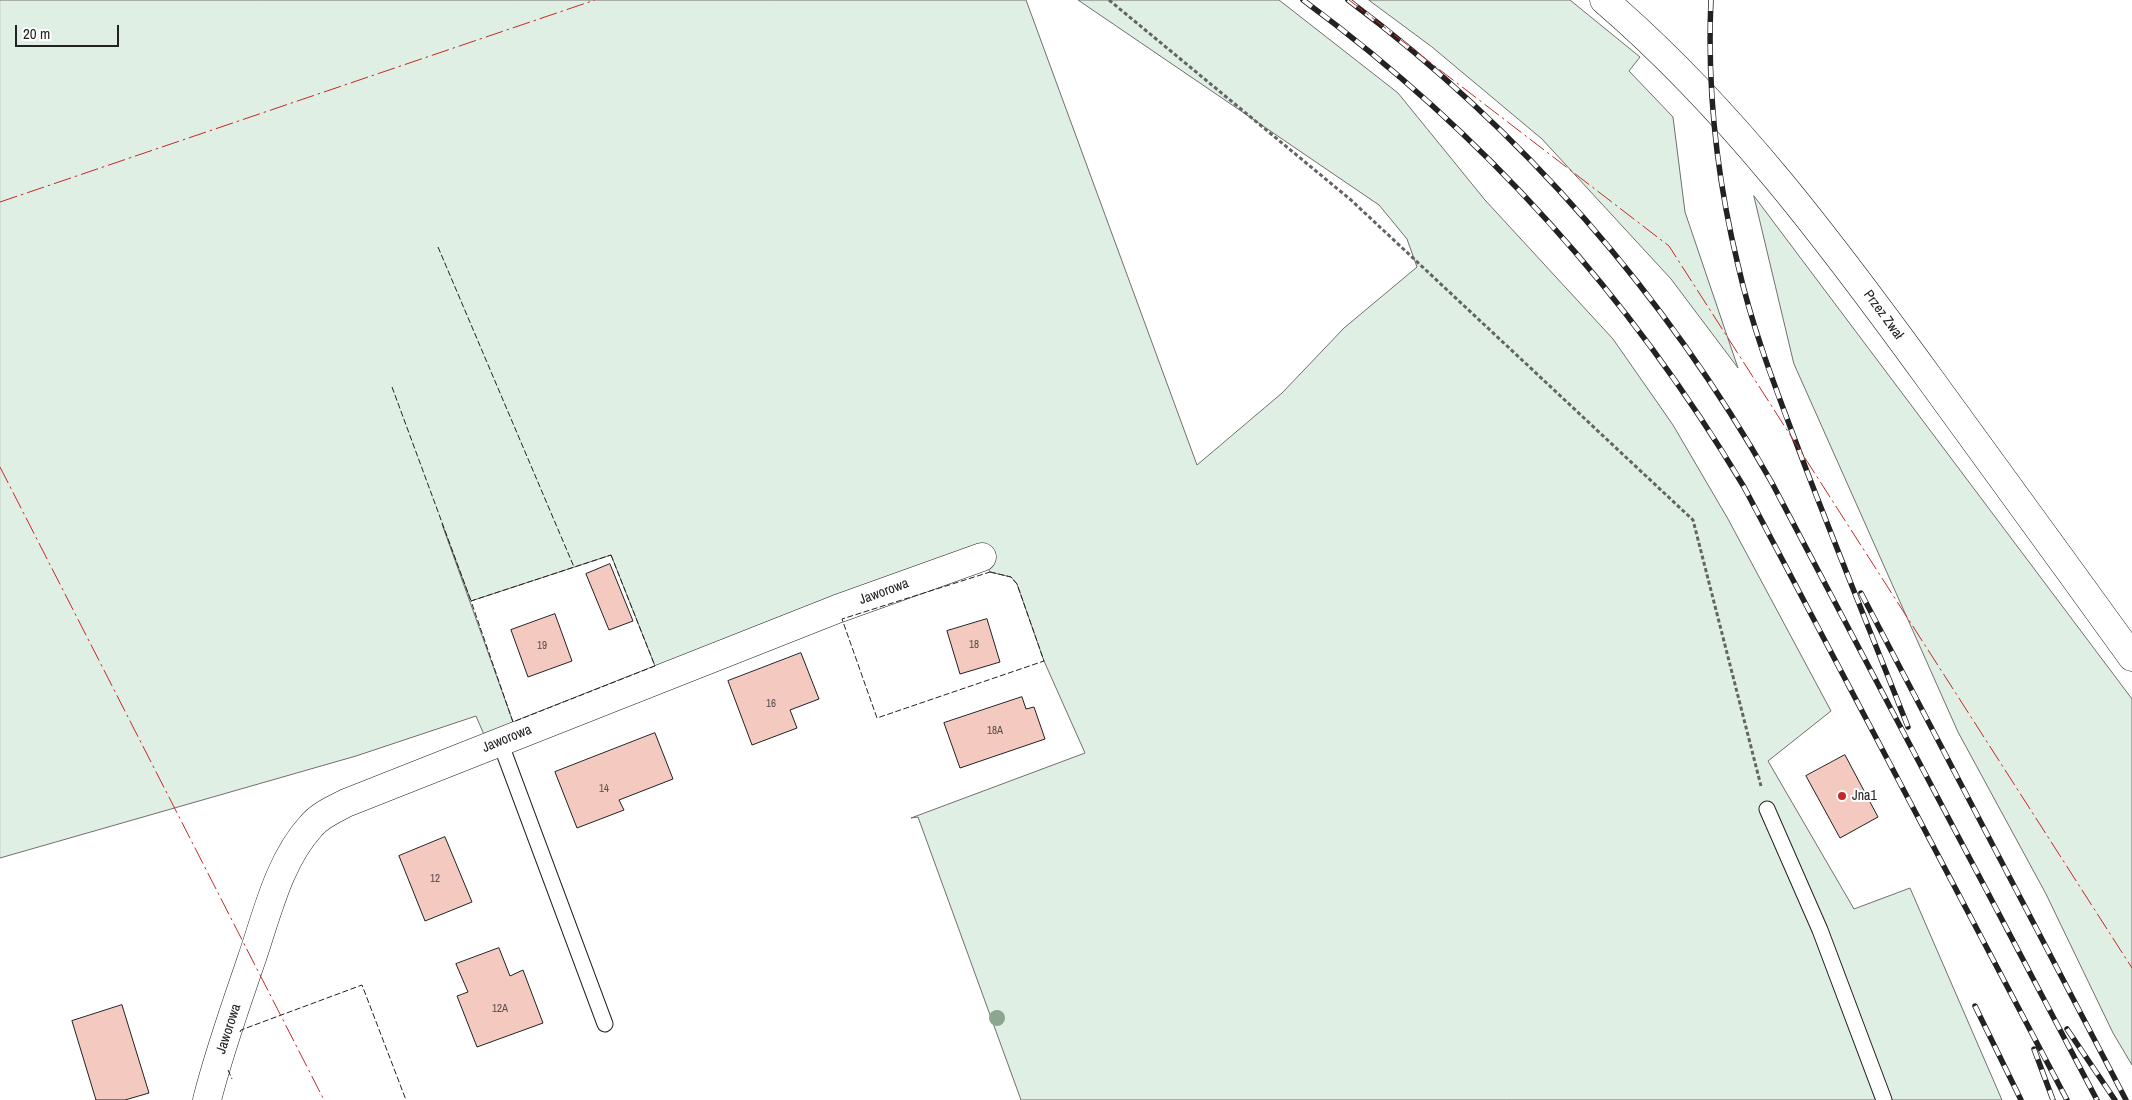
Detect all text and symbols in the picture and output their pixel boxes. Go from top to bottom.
scale bar [18,15,121,47]
text: 20 m [23,23,50,44]
street label: Przez Zwał [1860,287,1906,343]
street label: Jaworowa [857,575,911,609]
house number: 18 [969,638,979,652]
house number: 19 [537,639,547,653]
house number: 16 [766,697,776,711]
street label: Jaworowa [480,722,534,756]
house number: 18A [987,724,1003,738]
house number: 14 [599,782,609,796]
place label: Jna1 [1852,788,1877,804]
marker: Jna1 [1836,790,1848,802]
house number: 12 [430,872,440,886]
street label: Jaworowa [213,1002,245,1056]
house number: 12A [492,1002,508,1016]

